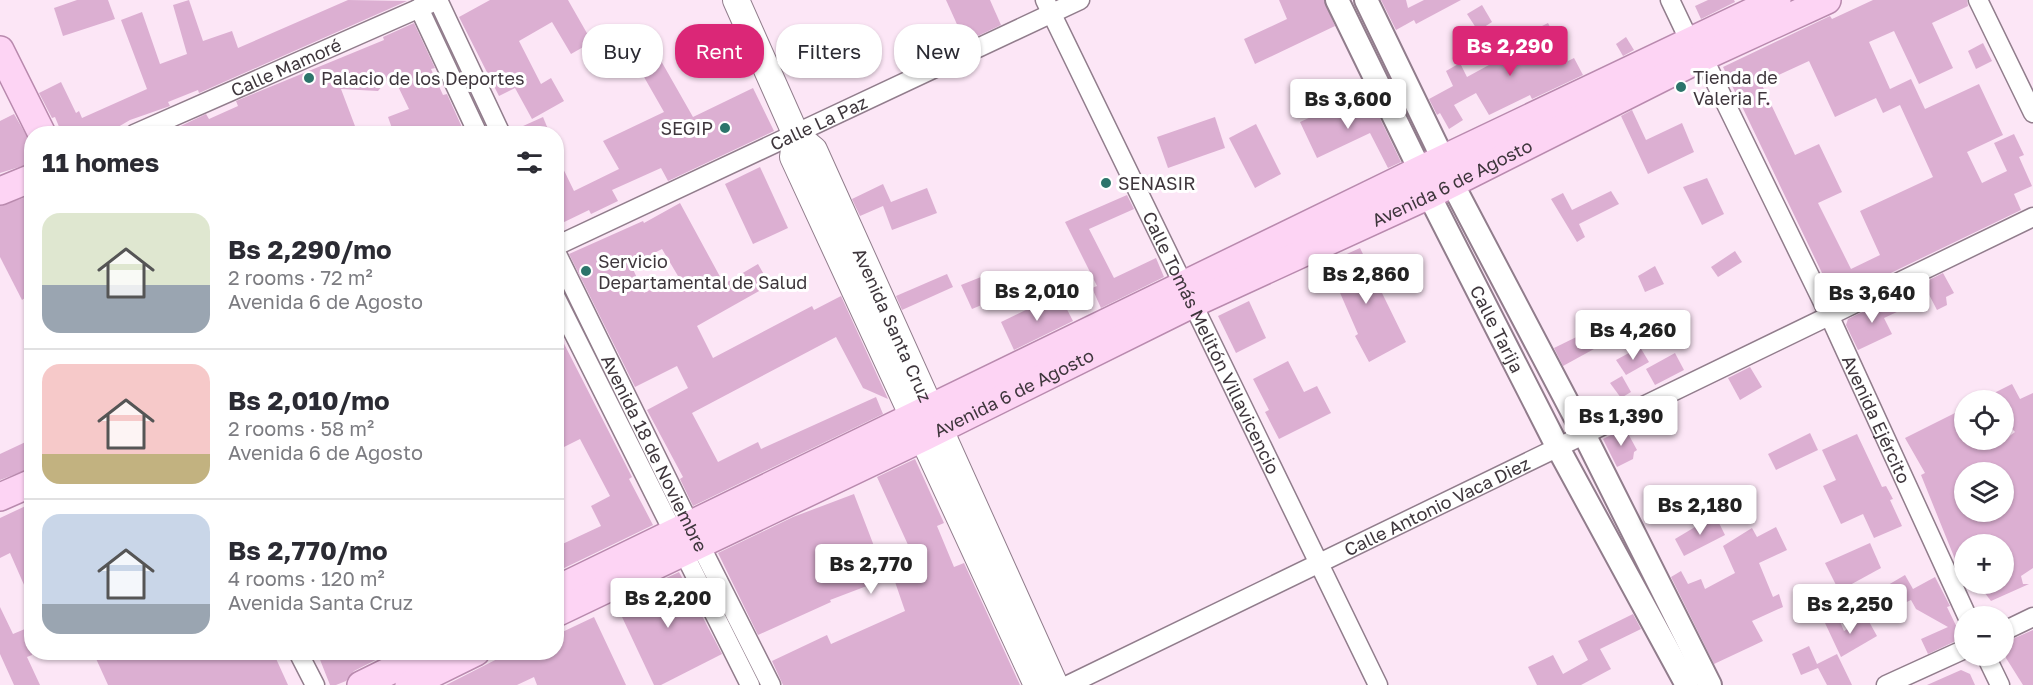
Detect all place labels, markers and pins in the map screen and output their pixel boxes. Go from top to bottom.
pin: Bs 2,290 [1448,26,1572,77]
place label: Tienda de Valeria F. [1693,66,1778,109]
place label: Palacio de los Deportes [321,67,525,89]
marker: Palacio de los Deportes [302,71,316,85]
pin: Bs 3,600 [1286,79,1410,130]
marker: Tienda de Valeria F. [1674,80,1688,94]
place label: SEGIP [660,117,713,139]
marker: SEGIP [718,121,732,135]
place label: SENASIR [1118,172,1195,194]
marker: SENASIR [1099,176,1113,190]
place label: Servicio Departamental de Salud [598,250,807,293]
pin: Bs 2,860 [1304,254,1428,305]
marker: Servicio Departamental de Salud [579,264,593,278]
pin: Bs 2,010 [975,271,1099,322]
pin: Bs 3,640 [1810,273,1934,324]
pin: Bs 4,260 [1571,310,1695,361]
pin: Bs 1,390 [1559,396,1683,447]
pin: Bs 2,180 [1638,485,1762,536]
pin: Bs 2,770 [809,544,933,595]
pin: Bs 2,200 [606,578,730,629]
pin: Bs 2,250 [1788,584,1912,635]

